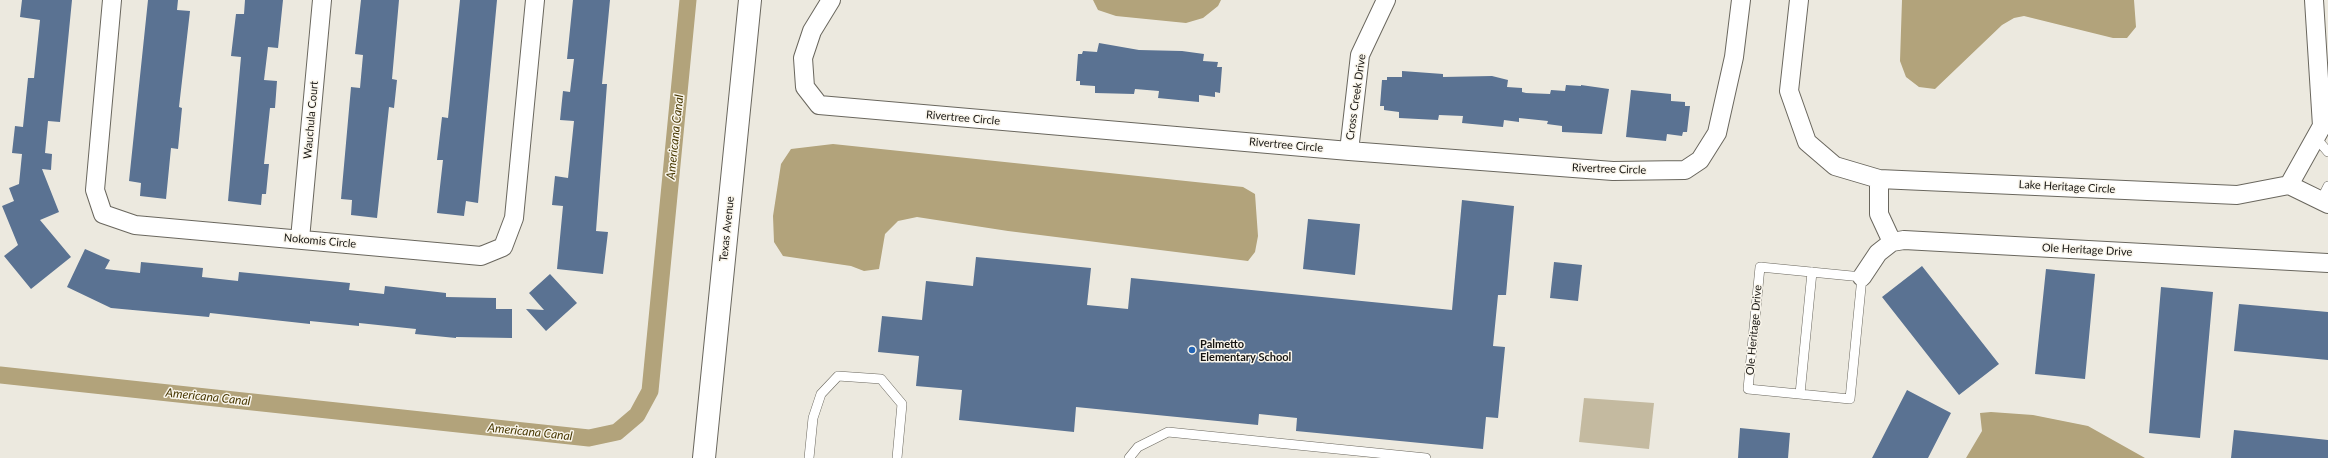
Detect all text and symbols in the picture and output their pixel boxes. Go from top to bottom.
street label: Cross Creek Drive [1343,53,1369,141]
street label: Wauchula Court [301,80,321,160]
water label: Americana Canal [663,94,687,180]
street label: Rivertree Circle [925,108,1001,128]
street label: Rivertree Circle [1248,135,1324,155]
street label: Rivertree Circle [1572,161,1646,177]
street label: Lake Heritage Circle [2018,178,2116,196]
street label: Texas Avenue [717,196,737,262]
street label: Nokomis Circle [283,231,357,251]
street label: Ole Heritage Drive [2041,241,2133,259]
street label: Ole Heritage Drive [1743,284,1765,376]
place label: Palmetto Elementary School [1200,337,1291,363]
marker: Palmetto Elementary School [1187,345,1197,355]
water label: Americana Canal [165,385,251,409]
water label: Americana Canal [487,420,573,444]

